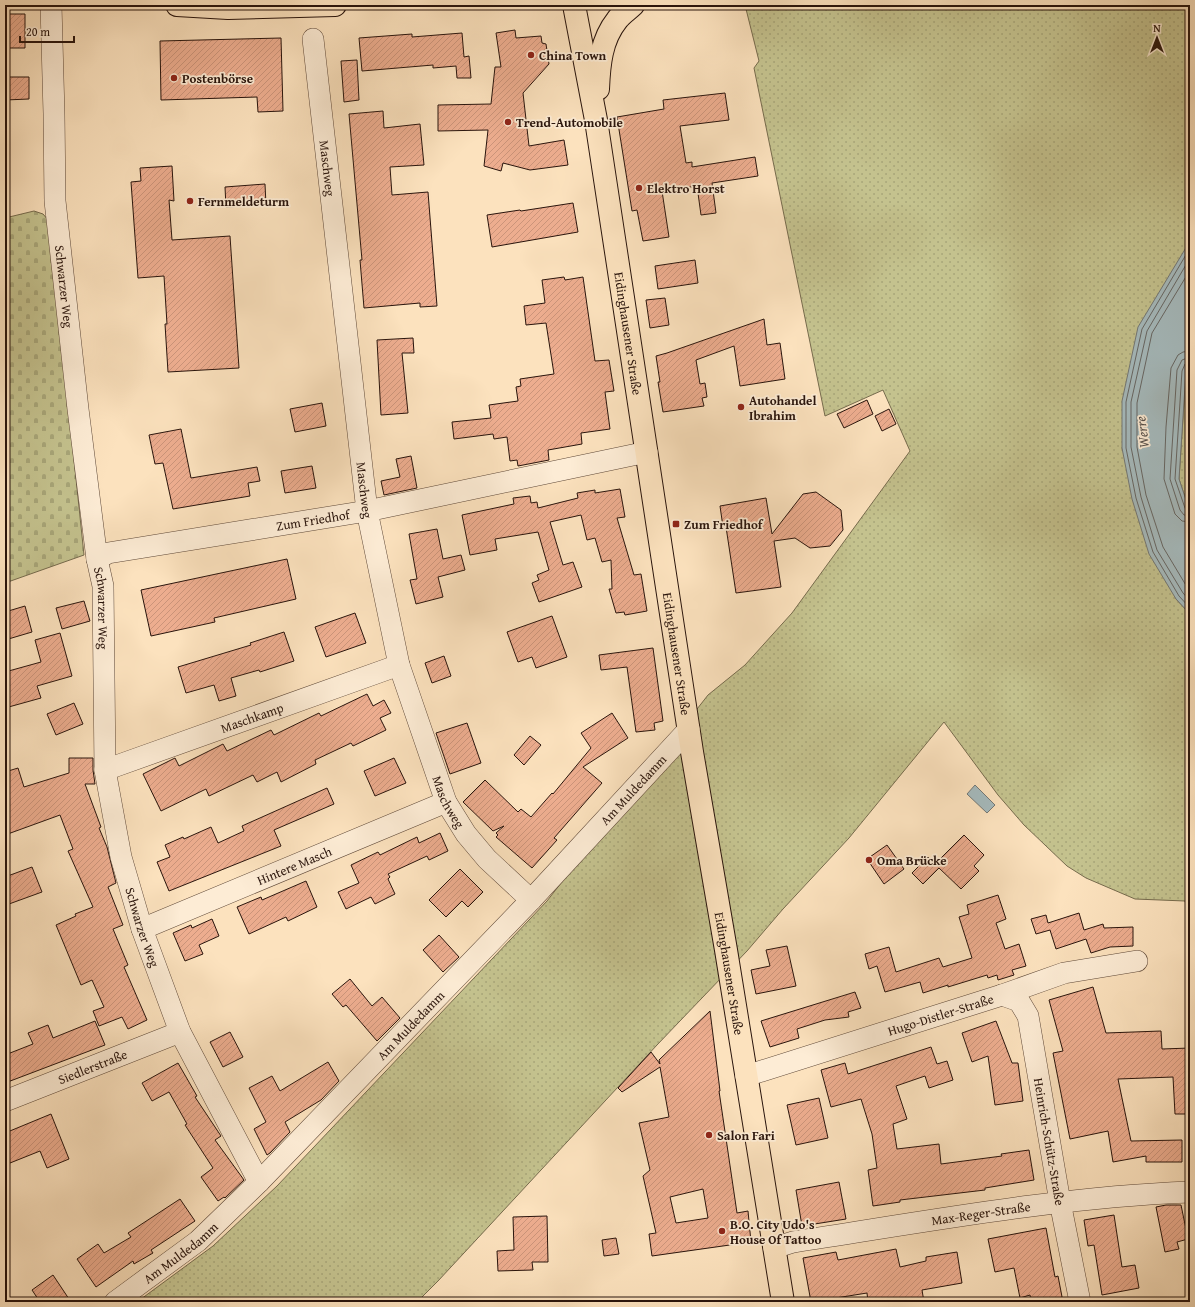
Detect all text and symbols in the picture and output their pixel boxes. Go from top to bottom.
scale bar [20,18,74,44]
north arrow [1137,18,1177,58]
text: N [1153,20,1161,36]
text: 20 m [26,23,50,40]
place label: China Town [539,46,607,65]
marker: China Town [526,50,536,60]
place label: Postenbörse [182,69,253,88]
marker: Postenbörse [169,73,179,83]
place label: Trend-Automobile [516,113,623,132]
marker: Trend-Automobile [503,117,513,127]
street label: Maschweg [315,139,340,198]
place label: Elektro Horst [647,179,725,198]
marker: Elektro Horst [634,183,644,193]
place label: Fernmeldeturm [198,192,290,211]
marker: Fernmeldeturm [185,196,195,206]
street label: Schwarzer Weg [50,244,79,329]
street label: Eidinghausener Straße [610,271,647,396]
place label: Autohandel Ibrahim [749,391,817,425]
marker: Autohandel Ibrahim [736,402,746,412]
water label: Werre [1130,415,1154,449]
street label: Maschweg [352,461,378,520]
street label: Zum Friedhof [275,504,353,535]
place label: Zum Friedhof [684,515,764,534]
marker: Zum Friedhof [671,519,681,529]
street label: Schwarzer Weg [89,565,113,650]
street label: Eidinghausener Straße [658,591,696,717]
street label: Maschkamp [218,698,286,737]
street label: Am Muldedamm [595,750,671,829]
street label: Maschweg [428,773,470,832]
street label: Hintere Masch [254,841,335,889]
place label: Oma Brücke [877,851,947,870]
marker: Oma Brücke [864,855,874,865]
street label: Schwarzer Weg [121,885,165,970]
street label: Eidinghausener Straße [710,911,749,1036]
street label: Am Muldedamm [372,986,449,1064]
street label: Hugo-Distler-Straße [885,989,996,1040]
street label: Siedlerstraße [55,1044,130,1089]
street label: Heinrich-Schütz-Straße [1029,1076,1070,1207]
place label: Salon Fari [717,1126,775,1145]
marker: Salon Fari [704,1130,714,1140]
street label: Max-Reger-Straße [930,1197,1032,1230]
place label: B.O. City Udo's House Of Tattoo [730,1215,821,1249]
street label: Am Muldedamm [139,1217,222,1288]
marker: B.O. City Udo's House Of Tattoo [717,1226,727,1236]

